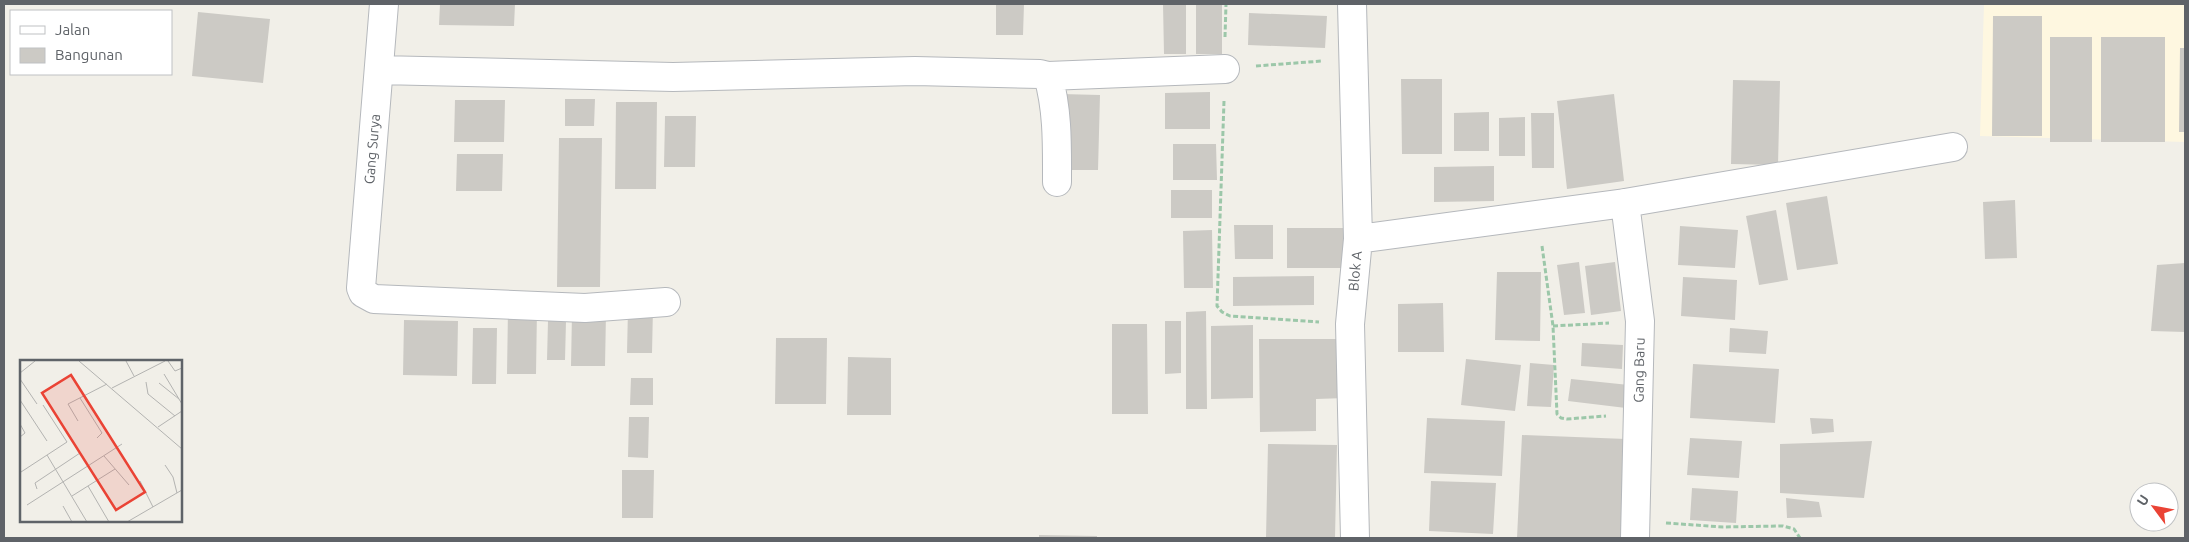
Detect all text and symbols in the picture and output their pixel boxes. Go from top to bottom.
legend [10,10,172,75]
text: Jalan [55,21,90,38]
text: Bangunan [55,46,123,63]
street label: Gang Surya [361,113,383,185]
street label: Blok A [1345,250,1365,292]
street label: Gang Baru [1630,337,1648,403]
inset map [20,360,182,522]
north arrow [2129,482,2179,532]
text: U [2134,492,2152,509]

